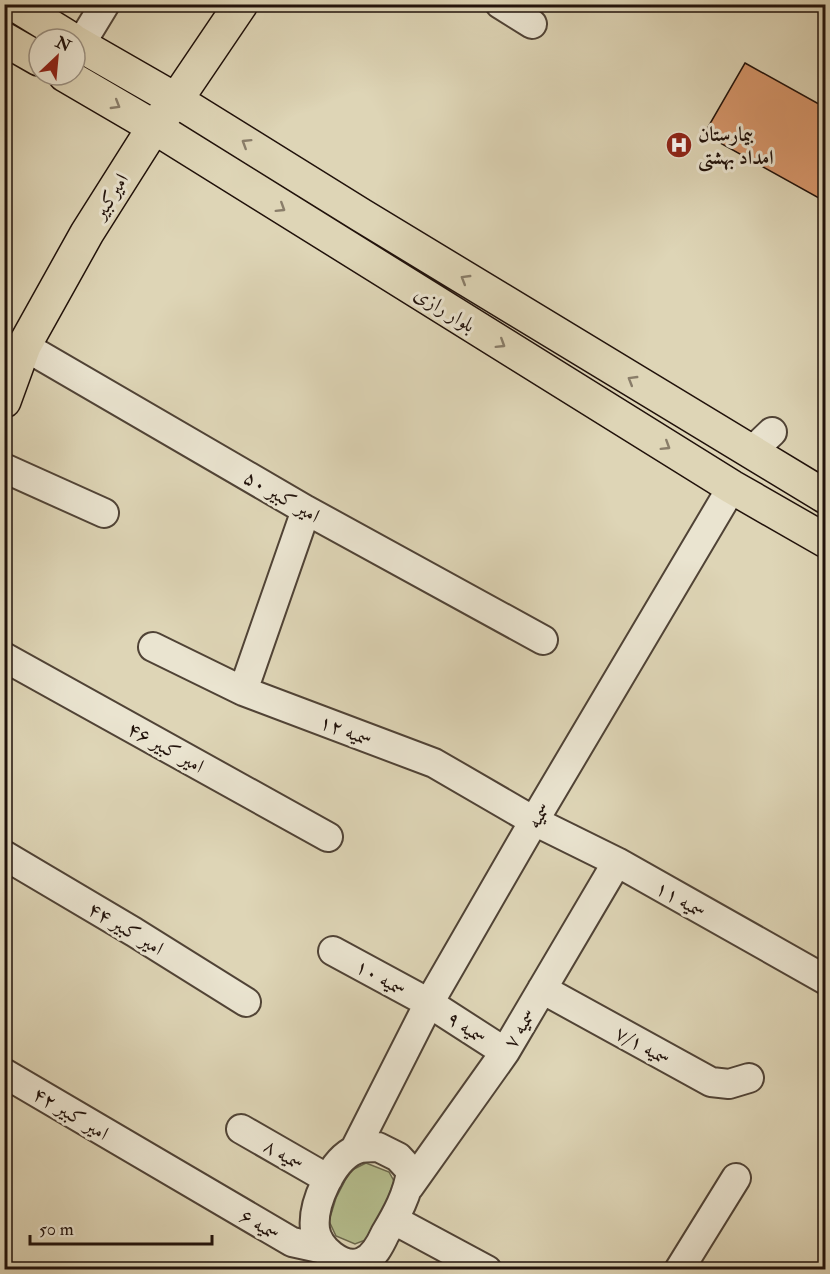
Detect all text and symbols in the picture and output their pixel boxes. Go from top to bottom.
north arrow [27,27,87,87]
text: N [51,32,75,57]
one-way arrow [110,97,120,109]
place label: بیمارستان امداد بهشتی [698,122,774,172]
hospital icon: بیمارستان امداد بهشتی [664,130,694,160]
one-way arrow [242,139,252,151]
street label: امیرکبیر [86,169,134,225]
one-way arrow [275,200,286,211]
one-way arrow [461,274,471,286]
street label: بلوار رازی [410,281,480,338]
one-way arrow [494,336,505,347]
one-way arrow [628,376,638,387]
one-way arrow [660,439,670,451]
street label: امیر کبیر ۵۰ [239,465,324,528]
street label: سمیه ۱۲ [316,709,376,752]
street label: امیر کبیر ۴۶ [123,716,209,779]
street label: سمیه [521,798,556,833]
street label: سمیه ۱۱ [651,875,710,924]
street label: امیر کبیر ۴۴ [83,896,168,961]
street label: سمیه ۱۰ [351,953,410,1001]
street label: سمیه ۷ [498,1004,541,1053]
street label: سمیه ۹ [442,1005,491,1049]
street label: سمیه ۷/۱ [611,1020,675,1071]
street label: امیر کبیر ۴۲ [28,1081,113,1146]
street label: سمیه ۸ [259,1133,308,1176]
street label: سمیه ۶ [235,1203,284,1246]
scale bar [30,1208,212,1246]
text: 50 m [39,1218,74,1241]

